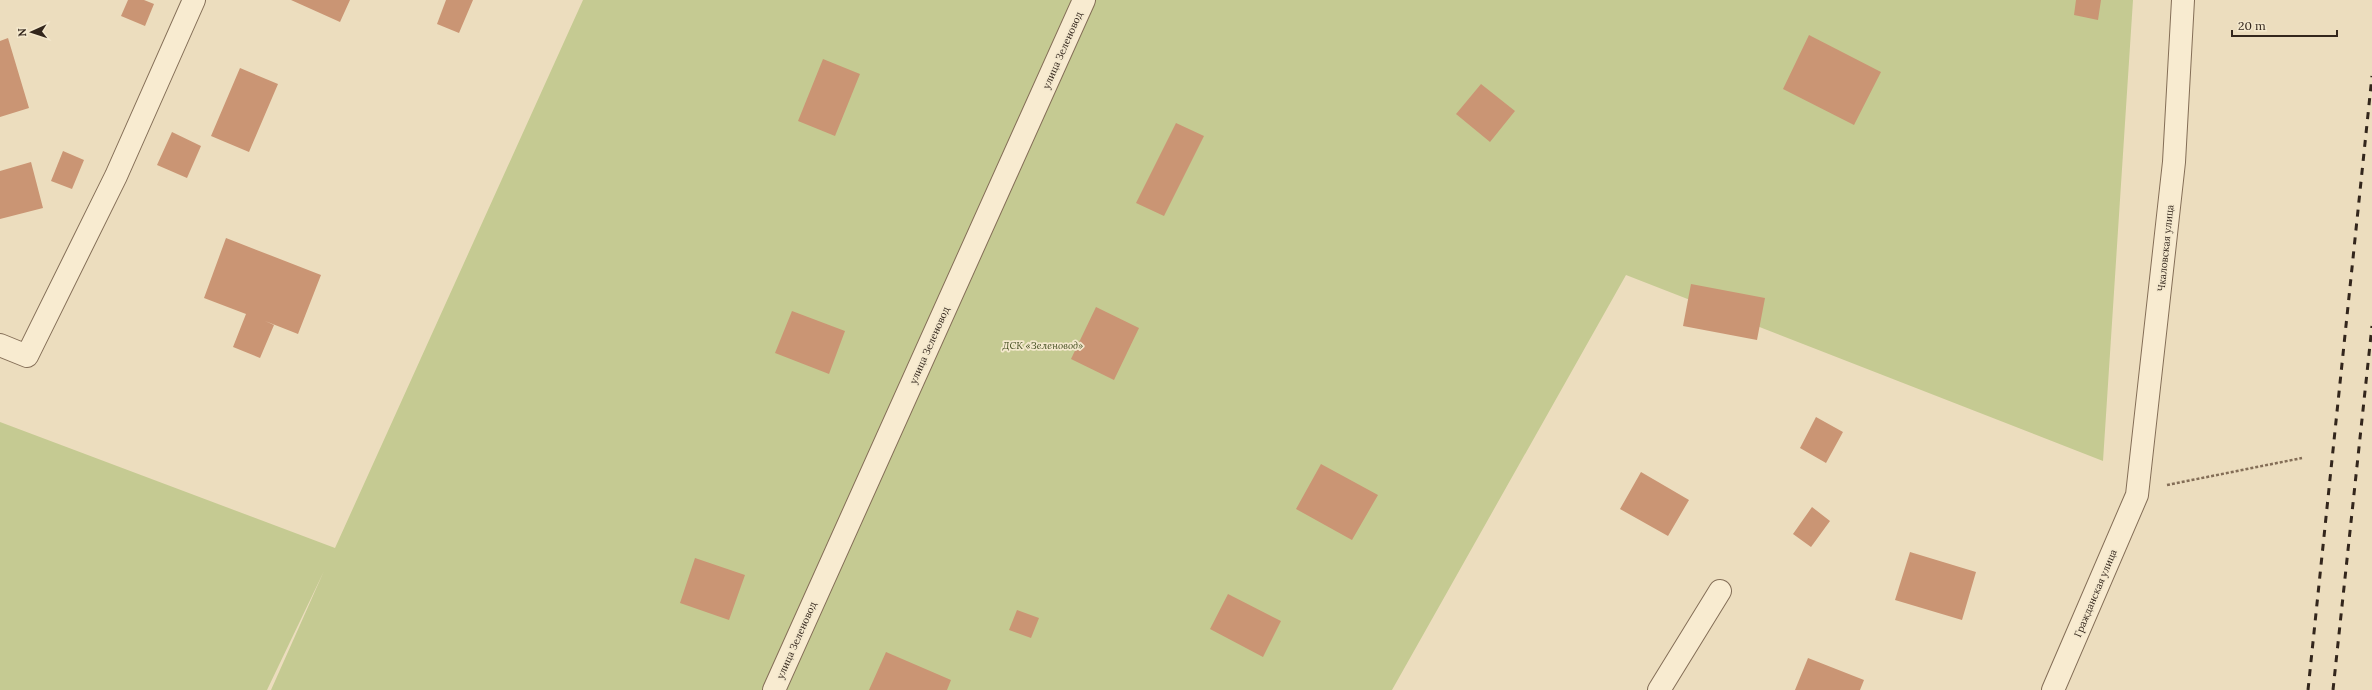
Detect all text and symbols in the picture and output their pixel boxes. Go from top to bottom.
street label: улица Зеленовод [1040,9,1085,91]
north arrow [12,12,52,52]
scale bar [2232,12,2337,38]
text: 20 m [2238,18,2266,33]
text: N [15,27,29,37]
street label: Чкаловская улица [2154,204,2177,292]
street label: улица Зеленовод [907,304,952,386]
park label: ДСК «Зеленовод» [1002,339,1083,352]
street label: Гражданская улица [2071,547,2120,639]
street label: улица Зеленовод [774,599,819,681]

